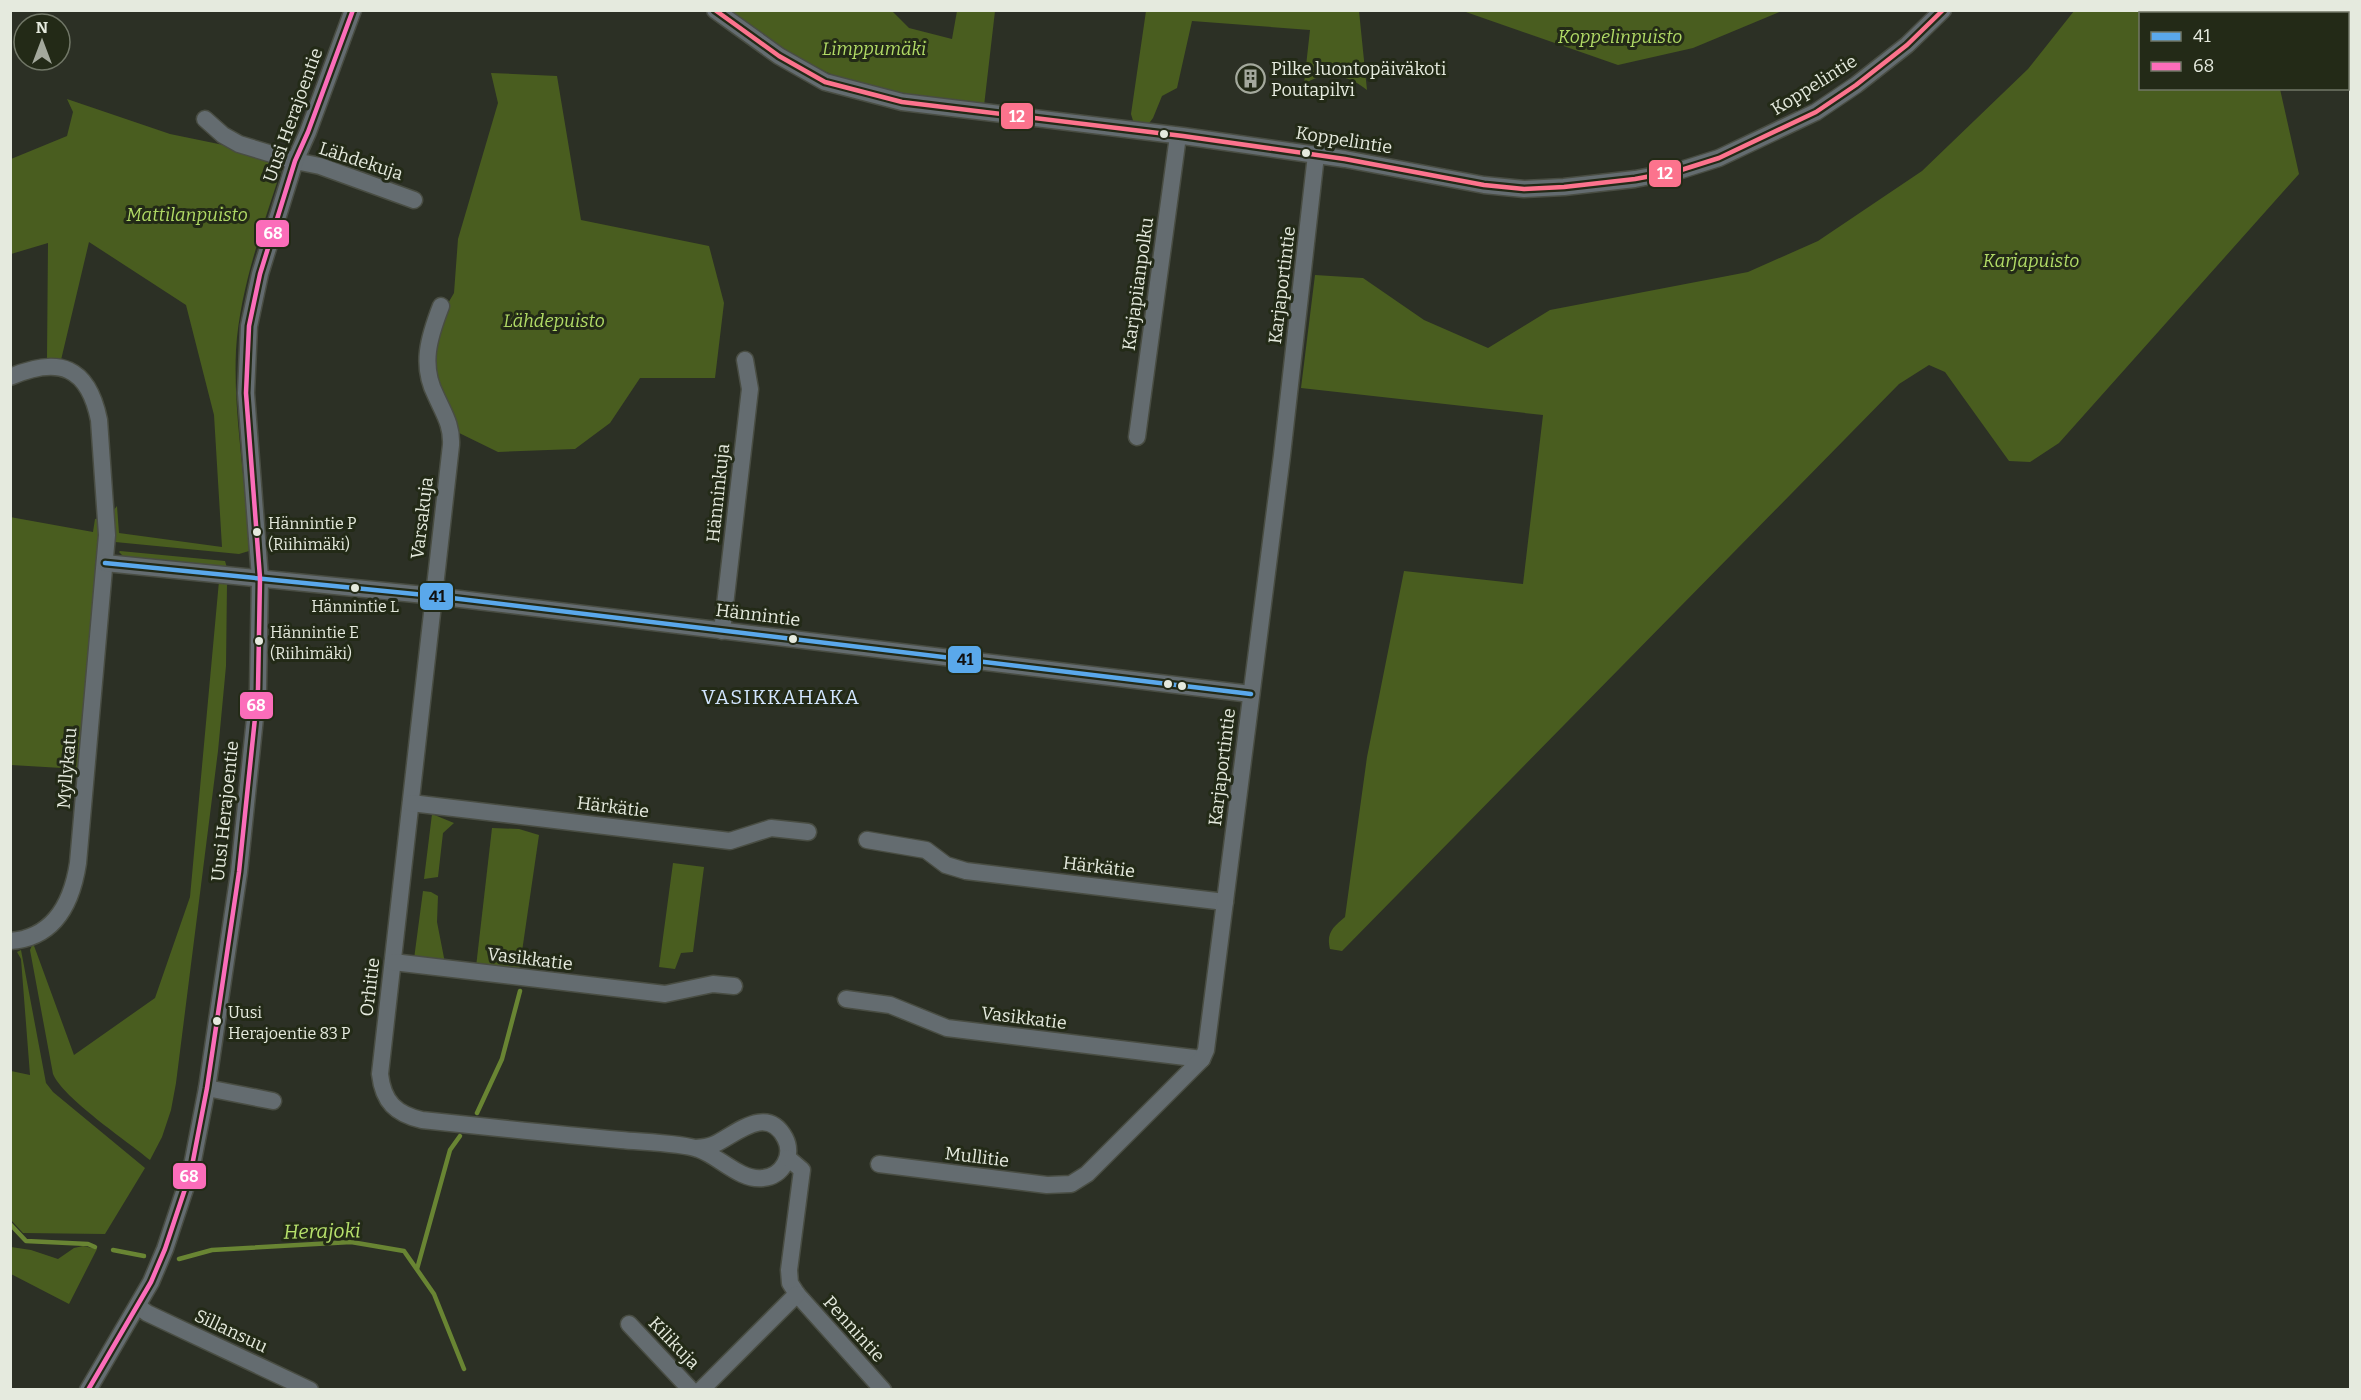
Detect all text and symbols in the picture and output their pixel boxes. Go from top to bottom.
north arrow [12,12,72,72]
legend [2139,12,2349,90]
text: N [36,18,48,37]
text: 41 [2193,25,2212,47]
park label: Koppelinpuisto [1558,26,1682,48]
park label: Limppumäki [822,38,926,60]
street label: Uusi Herajoentie [259,45,327,185]
street label: Koppelintie [1767,50,1861,120]
text: 68 [2193,55,2214,77]
place label: Pilke luontopäiväkoti Poutapilvi [1271,58,1446,101]
building icon: Pilke luontopäiväkoti Poutapilvi [1234,63,1266,95]
line badge: 12 [1000,102,1034,130]
text: 12 [1009,107,1025,126]
street label: Koppelintie [1294,122,1394,158]
unlabelled marker [1158,128,1170,140]
street label: Lähdekuja [316,137,406,185]
unlabelled marker [1300,147,1312,159]
line badge: 12 [1648,159,1682,188]
text: 12 [1657,164,1673,183]
park label: Mattilanpuisto [126,204,248,226]
street label: Karjapiianpolku [1118,216,1158,352]
line badge: 68 [255,219,290,248]
text: 68 [263,224,283,243]
street label: Karjaportintie [1264,225,1300,345]
park label: Karjapuisto [1983,250,2079,272]
park label: Lähdepuisto [503,310,605,332]
street label: Hänninkuja [702,442,734,544]
street label: Varsakuja [406,475,438,560]
place label: Hännintie P (Riihimäki) [268,514,356,554]
marker: Hännintie P (Riihimäki) [251,526,263,538]
marker: Hännintie L [349,582,361,594]
line badge: 41 [419,582,454,611]
text: 41 [429,587,445,606]
place label: Hännintie L [311,597,399,616]
street label: Hännintie [714,599,802,631]
place label: Hännintie E (Riihimäki) [270,623,359,663]
unlabelled marker [787,633,799,645]
marker: Hännintie E (Riihimäki) [253,635,265,647]
line badge: 41 [947,645,982,674]
text: 41 [957,650,973,669]
unlabelled marker [1162,678,1174,690]
unlabelled marker [1176,680,1188,692]
district label: VASIKKAHAKA [702,685,860,709]
line badge: 68 [239,691,274,720]
text: 68 [246,696,266,715]
street label: Karjaportintie [1204,707,1240,827]
street label: Myllykatu [52,726,82,810]
street label: Uusi Herajoentie [207,740,243,882]
street label: Härkätie [576,792,650,822]
street label: Härkätie [1062,852,1136,882]
street label: Vasikkatie [486,943,574,975]
street label: Orhitie [355,956,385,1018]
street label: Vasikkatie [980,1002,1068,1034]
place label: Uusi Herajoentie 83 P [228,1003,351,1043]
marker: Uusi Herajoentie 83 P [211,1015,223,1027]
street label: Mullitie [944,1142,1010,1172]
line badge: 68 [172,1162,207,1190]
text: 68 [179,1167,199,1186]
water label: Herajoki [283,1218,361,1245]
street label: Pennintie [819,1291,889,1367]
street label: Sillansuu [191,1305,271,1357]
street label: Kilikuja [644,1312,704,1374]

